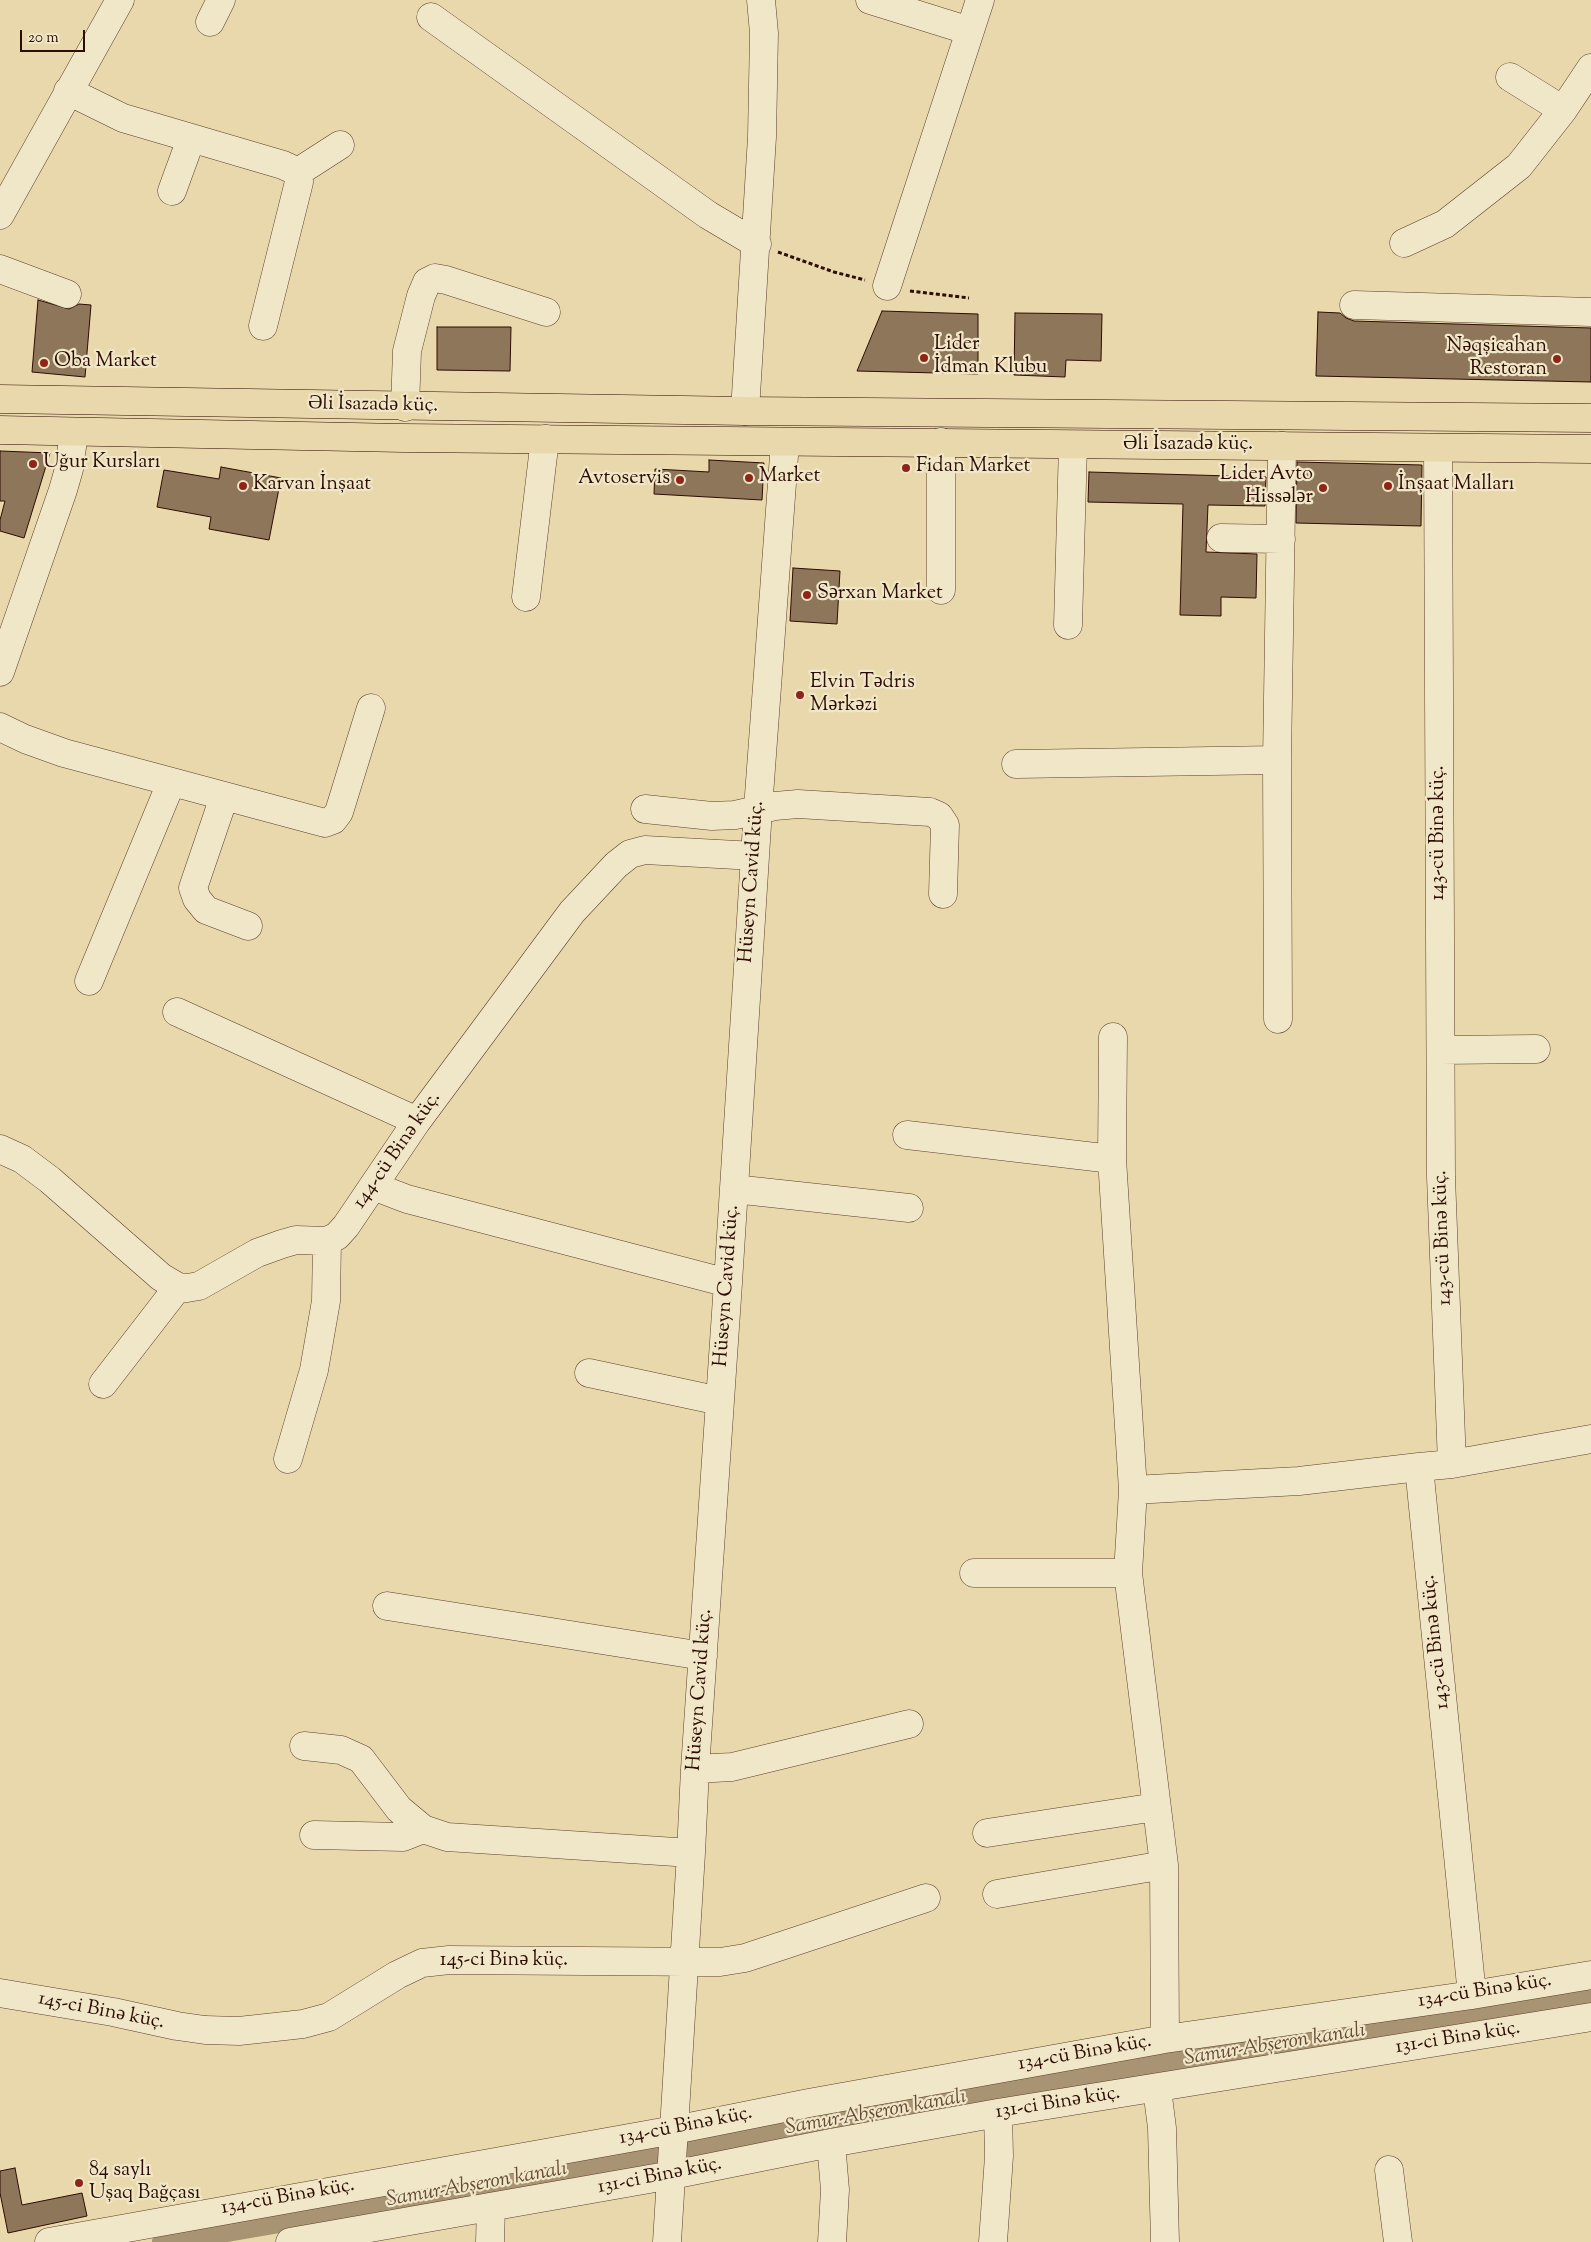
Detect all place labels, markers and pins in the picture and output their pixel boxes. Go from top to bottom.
place label: Lider İdman Klubu [934,334,1047,381]
place label: Nəqşicahan Restoran [1447,336,1547,383]
place label: Oba Market [54,351,157,375]
marker: Lider İdman Klubu [918,352,930,364]
marker: Nəqşicahan Restoran [1551,353,1563,365]
marker: Oba Market [38,357,50,369]
place label: Uğur Kursları [43,452,160,476]
place label: Fidan Market [916,456,1030,480]
marker: Uğur Kursları [27,458,39,470]
marker: Fidan Market [900,462,912,474]
place label: Lider Avto Hissələr [1220,464,1313,511]
place label: Market [759,466,820,490]
place label: Avtoservis [578,468,670,492]
marker: Market [743,472,755,484]
place label: Karvan İnşaat [253,474,371,498]
marker: Avtoservis [674,474,686,486]
place label: İnşaat Malları [1398,474,1514,498]
marker: Karvan İnşaat [237,480,249,492]
marker: İnşaat Malları [1382,480,1394,492]
marker: Lider Avto Hissələr [1317,482,1329,494]
place label: Sərxan Market [817,583,943,607]
marker: Sərxan Market [801,589,813,601]
place label: Elvin Tədris Mərkəzi [810,672,915,719]
marker: Elvin Tədris Mərkəzi [794,689,806,701]
place label: 84 saylı Uşaq Bağçası [89,2160,201,2207]
marker: 84 saylı Uşaq Bağçası [73,2177,85,2189]

